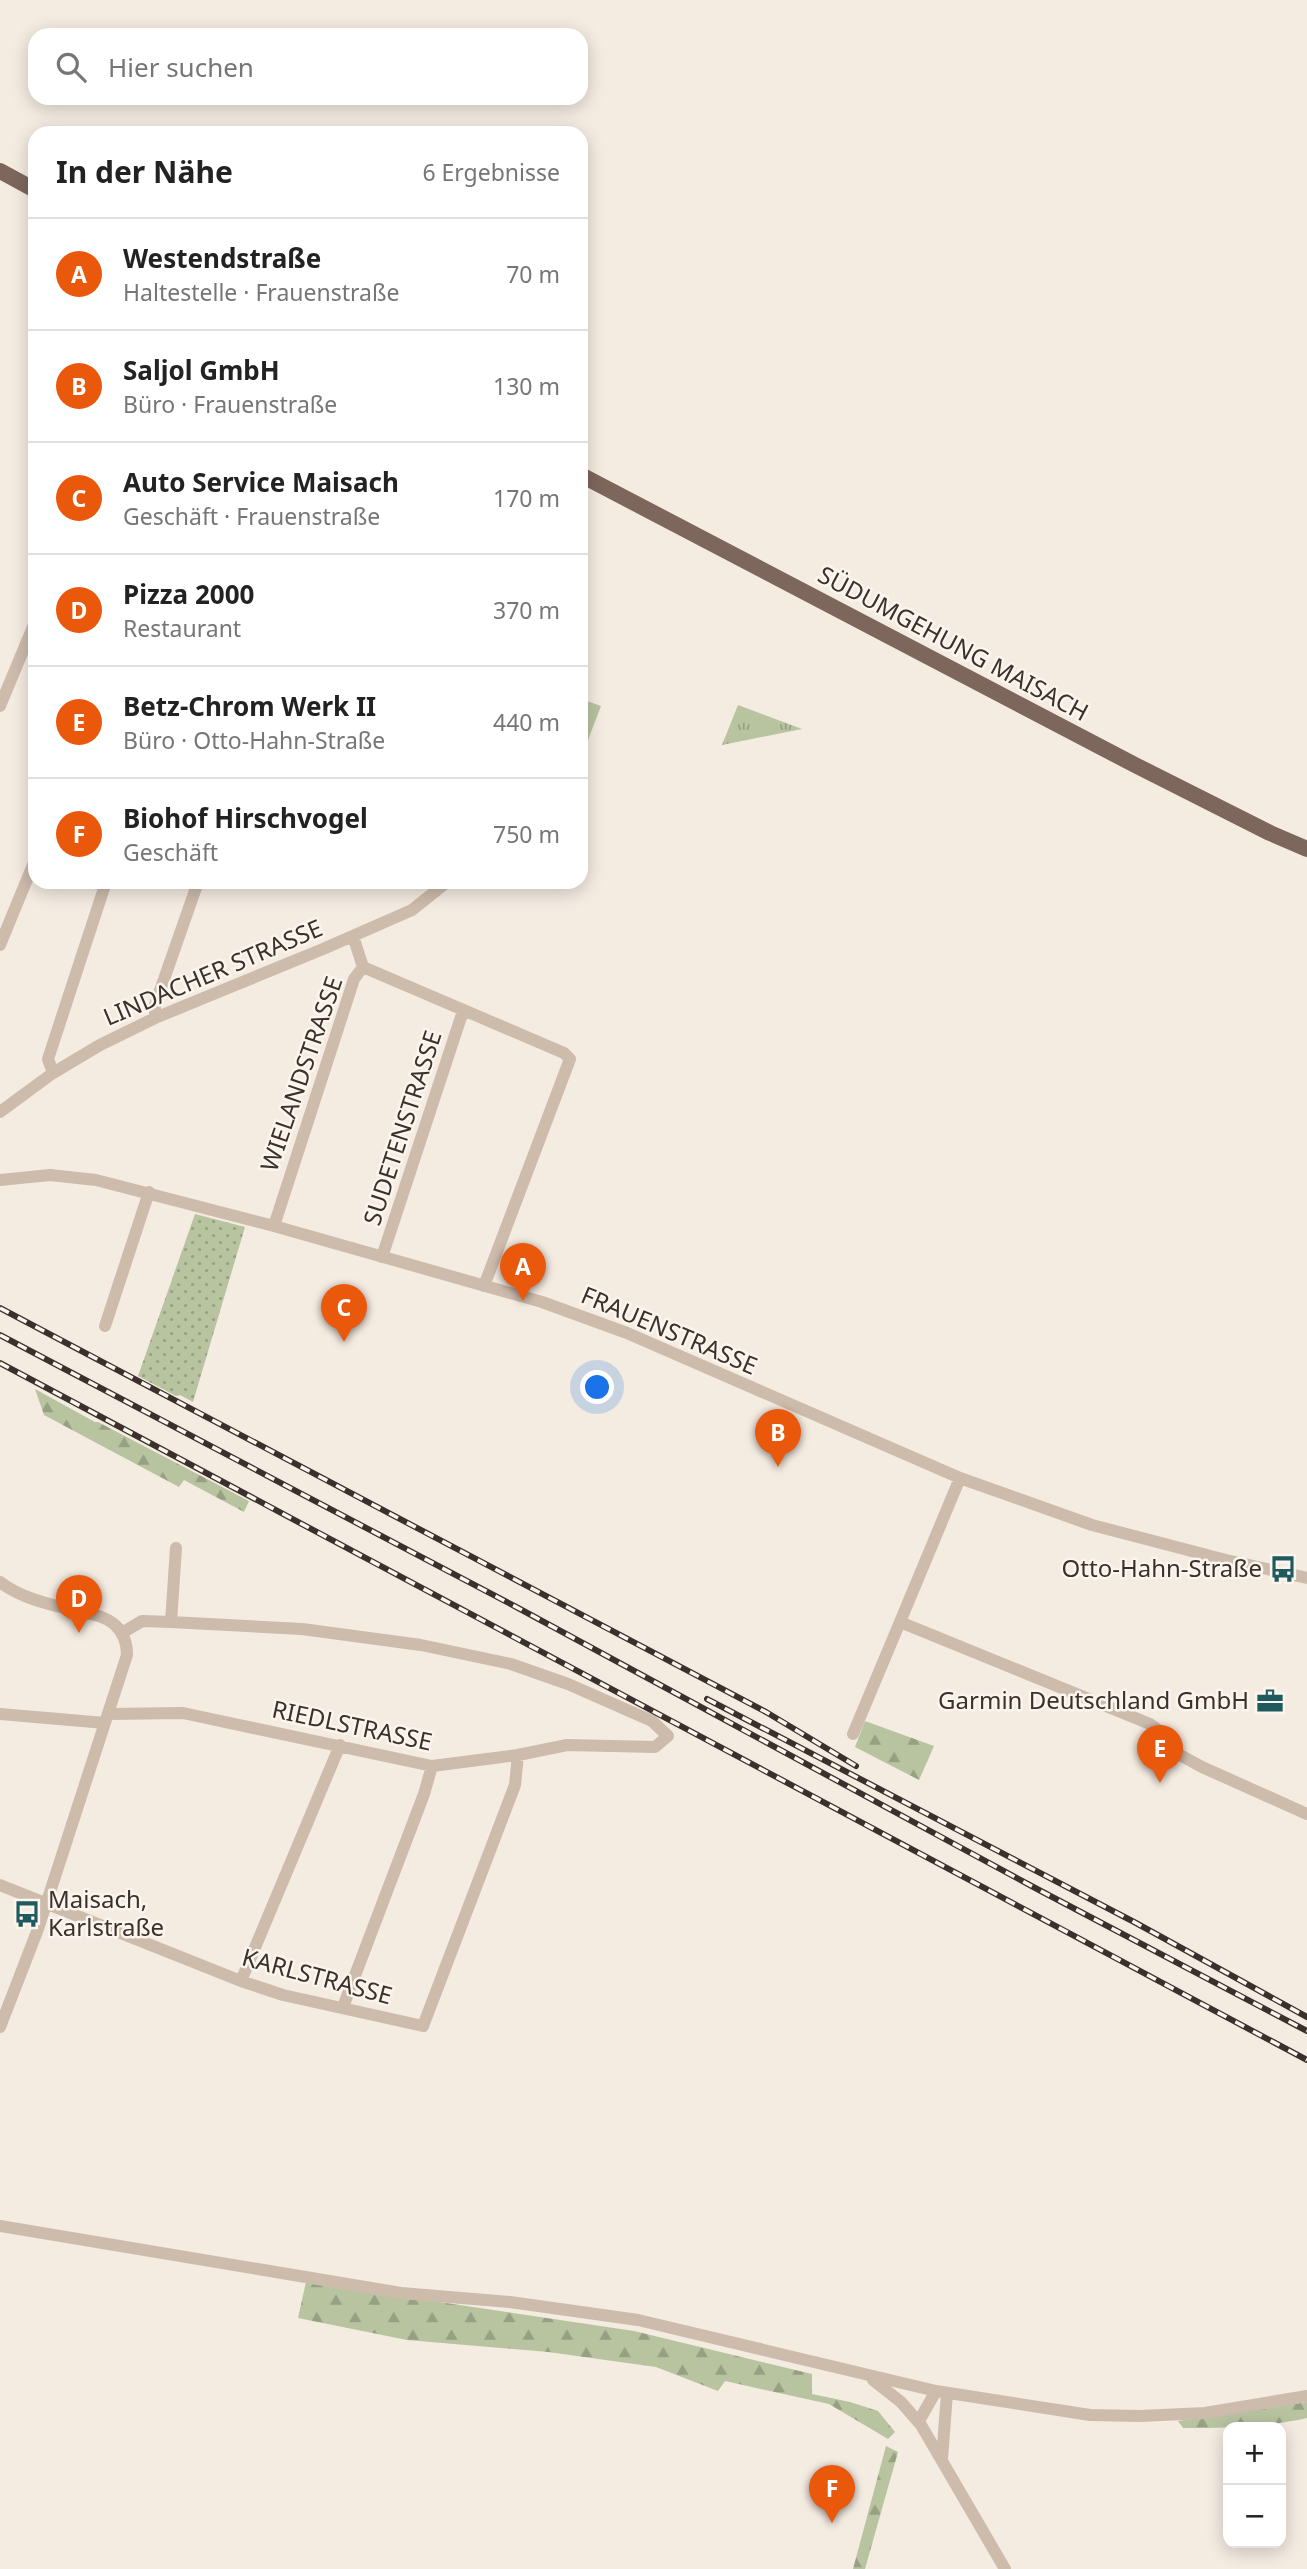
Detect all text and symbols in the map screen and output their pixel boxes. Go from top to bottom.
search box [28,28,588,105]
icon: search [52,48,90,86]
text: Hier suchen [108,49,254,85]
text: In der Nähe [56,151,233,192]
text: 6 Ergebnisse [422,156,560,188]
text: Westendstraße [123,240,321,276]
text: A [71,258,87,290]
text: 70 m [506,258,560,290]
text: Haltestelle · Frauenstraße [123,276,399,308]
text: Saljol GmbH [123,352,280,388]
text: B [71,370,87,402]
text: 130 m [493,370,560,402]
text: Büro · Frauenstraße [123,388,337,420]
text: Auto Service Maisach [123,464,399,500]
text: C [72,482,86,514]
text: 170 m [493,482,560,514]
text: Geschäft · Frauenstraße [123,500,380,532]
street label: SÜDUMGEHUNG MAISACH [813,557,1095,728]
text: Pizza 2000 [123,576,254,612]
text: D [71,594,87,626]
text: 370 m [493,594,560,626]
text: Restaurant [123,612,241,644]
text: Betz-Chrom Werk II [123,688,376,724]
text: E [73,706,85,738]
text: 440 m [493,706,560,738]
text: Büro · Otto-Hahn-Straße [123,724,385,756]
text: Biohof Hirschvogel [123,800,368,836]
text: F [73,818,85,850]
text: 750 m [493,818,560,850]
text: Geschäft [123,836,218,868]
street label: LINDACHER STRASSE [98,911,327,1033]
street label: WIELANDSTRASSE [252,972,349,1175]
street label: SUDETENSTRASSE [355,1026,449,1229]
pin: A [500,1243,546,1301]
street label: FRAUENSTRASSE [576,1278,763,1382]
pin: C [321,1284,367,1342]
your location [580,1370,614,1404]
pin: B [755,1409,801,1467]
place label: Otto-Hahn-Straße [1062,1551,1262,1584]
bus stop icon: Otto-Hahn-Straße [1268,1554,1298,1584]
pin: D [56,1575,102,1633]
place label: Garmin Deutschland GmbH [938,1683,1249,1716]
office icon: Garmin Deutschland GmbH [1255,1686,1285,1716]
street label: RIEDLSTRASSE [269,1691,435,1758]
pin: E [1137,1725,1183,1783]
place label: Maisach, Karlstraße [48,1882,164,1943]
bus stop icon: Maisach, Karlstraße [12,1899,42,1929]
street label: KARLSTRASSE [239,1940,396,2011]
map controls [1223,2422,1286,2548]
button: + [1223,2422,1286,2485]
pin: F [809,2465,855,2523]
button: − [1223,2485,1286,2548]

